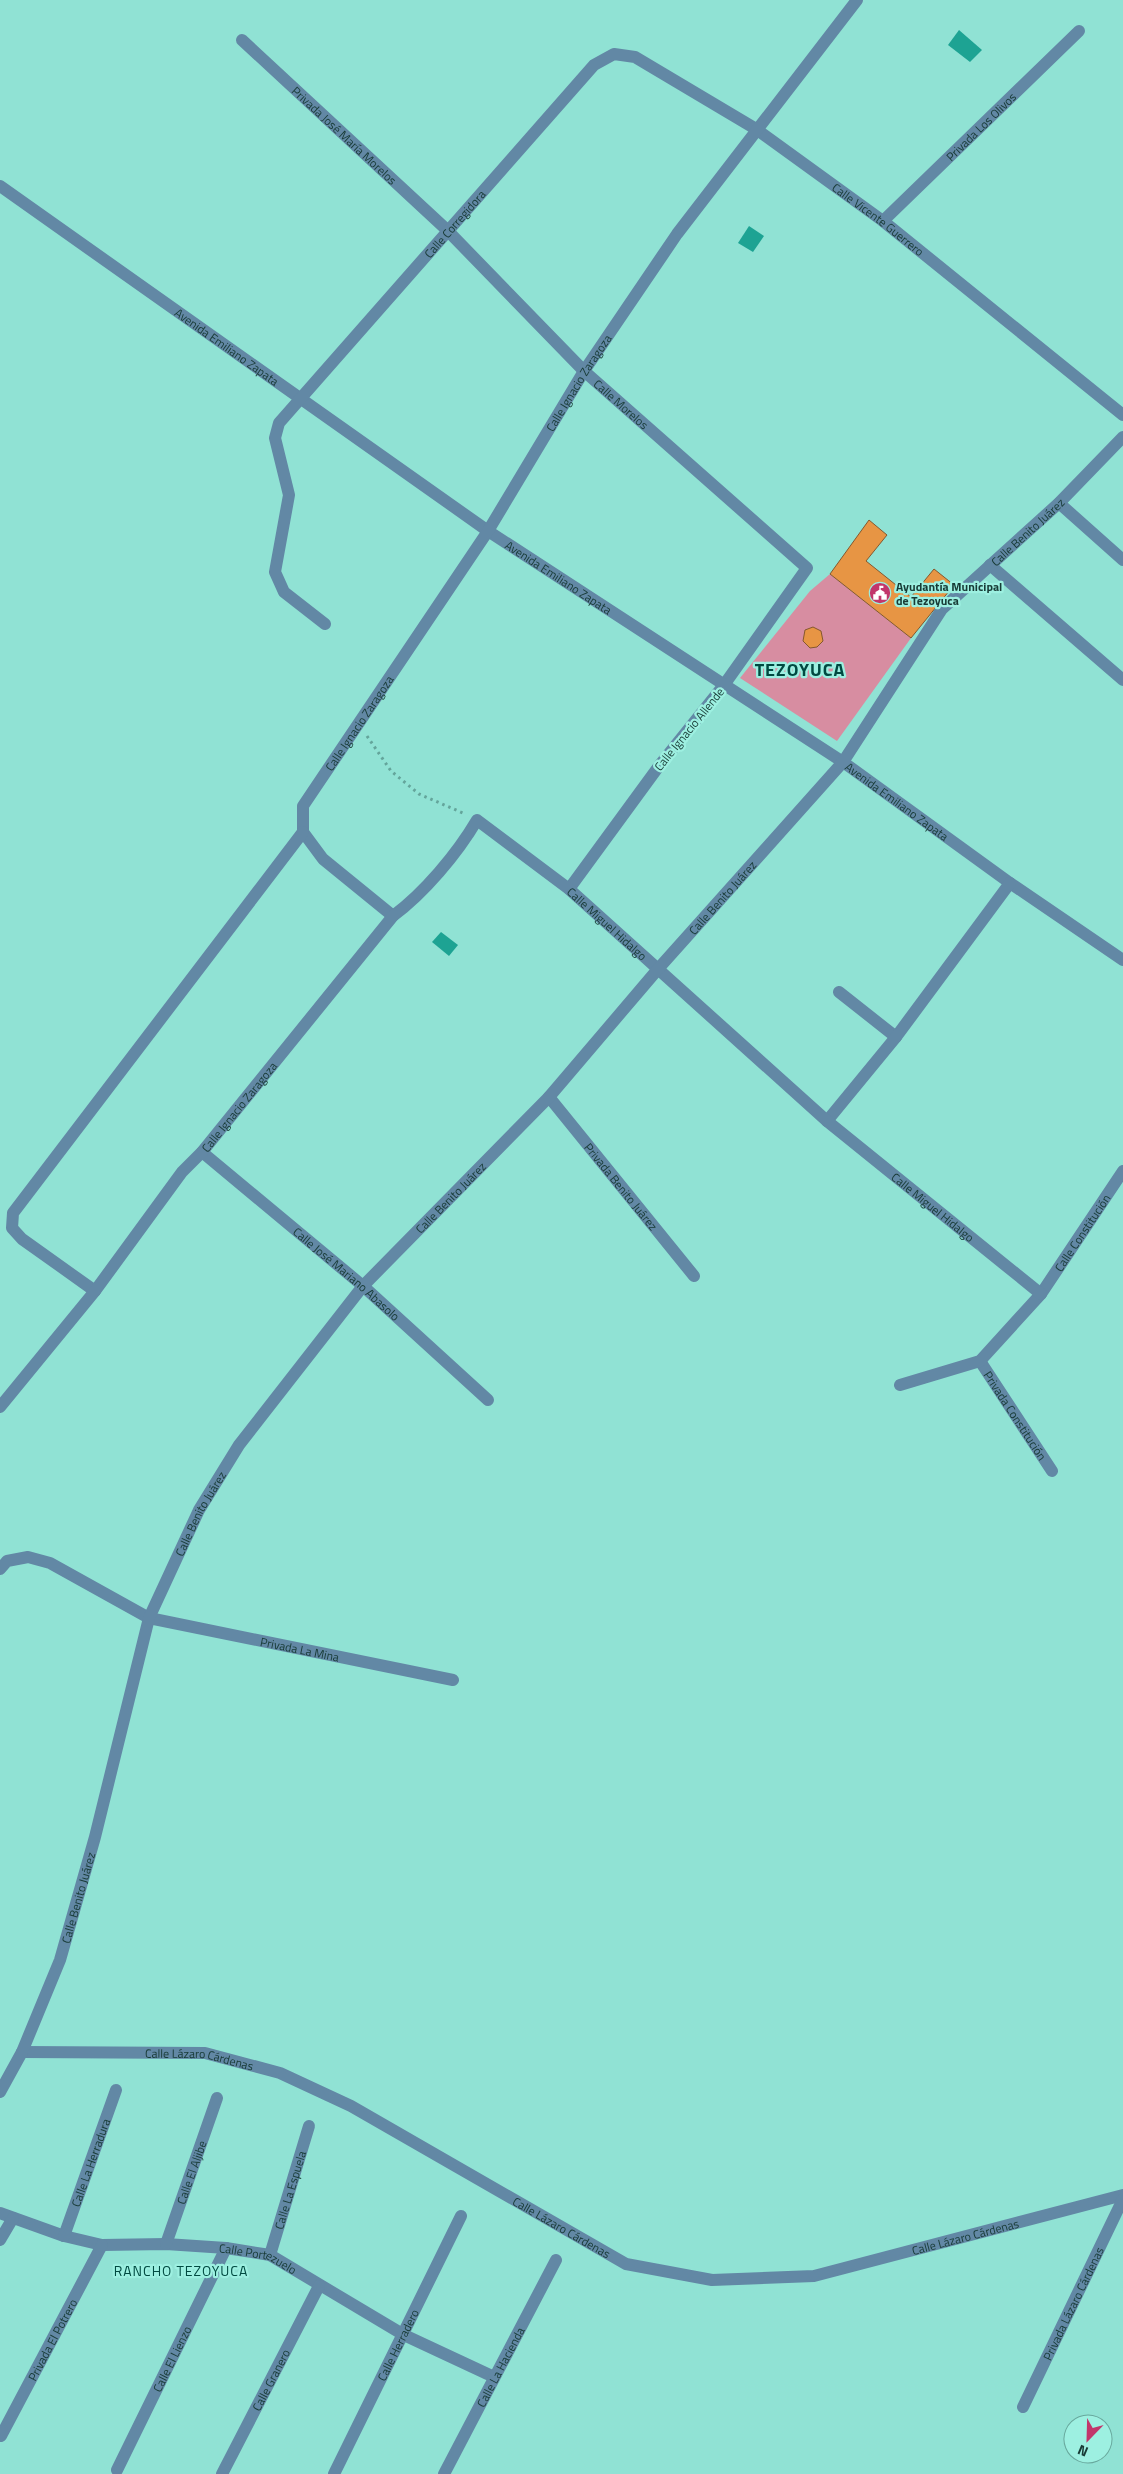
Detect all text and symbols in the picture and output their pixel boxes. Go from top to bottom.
street label: Privada José María Morelos [288,81,402,189]
street label: Privada Los Olivos [941,87,1021,165]
street label: Calle Vicente Guerrero [828,178,928,260]
street label: Calle Corregidora [419,185,490,262]
street label: Avenida Emiliano Zapata [171,303,283,390]
street label: Calle Ignacio Zaragoza [540,330,616,435]
street label: Calle Morelos [590,374,653,434]
street label: Calle Benito Juárez [986,493,1069,570]
street label: Avenida Emiliano Zapata [502,535,616,619]
place label: Ayudantía Municipal de Tezoyuca [896,577,1002,610]
public building icon: Ayudantía Municipal de Tezoyuca [868,581,892,605]
district label: TEZOYUCA [755,656,845,683]
street label: Calle Ignacio Zaragoza [320,671,398,775]
street label: Calle Ignacio Allende [649,683,729,775]
street label: Avenida Emiliano Zapata [841,757,953,845]
street label: Calle Benito Juárez [684,856,760,939]
street label: Calle Miguel Hidalgo [563,882,652,965]
street label: Calle Ignacio Zaragoza [196,1057,281,1156]
street label: Privada Benito Juárez [580,1138,663,1234]
street label: Calle Benito Juárez [411,1157,490,1238]
street label: Calle Miguel Hidalgo [888,1167,979,1246]
street label: Calle Constitución [1049,1190,1115,1275]
street label: Calle José Mariano Abasolo [289,1222,404,1325]
street label: Privada Constitución [979,1367,1052,1464]
street label: Calle Benito Juárez [170,1467,230,1559]
street label: Privada La Mina [259,1631,341,1666]
street label: Calle Benito Juárez [56,1850,100,1945]
street label: Calle Lázaro Cárdenas [145,2043,256,2075]
street label: Calle La Herradura [66,2116,115,2209]
street label: Calle El Aljibe [171,2138,211,2207]
street label: Calle La Espuela [269,2148,310,2231]
street label: Calle Lázaro Cárdenas [509,2191,615,2263]
street label: Calle Lázaro Cárdenas [910,2213,1021,2260]
street label: Calle Portezuelo [218,2238,301,2279]
street label: Privada Lázaro Cárdenas [1037,2243,1108,2363]
district label: RANCHO TEZOYUCA [114,2260,248,2281]
street label: Privada El Potrero [22,2295,82,2384]
street label: Calle Herradero [372,2306,423,2384]
street label: Calle El Lienzo [147,2322,196,2395]
street label: Calle La Hacienda [471,2323,529,2410]
street label: Calle Granero [247,2346,294,2414]
north arrow [1063,2414,1113,2464]
text: N [1074,2440,1091,2463]

